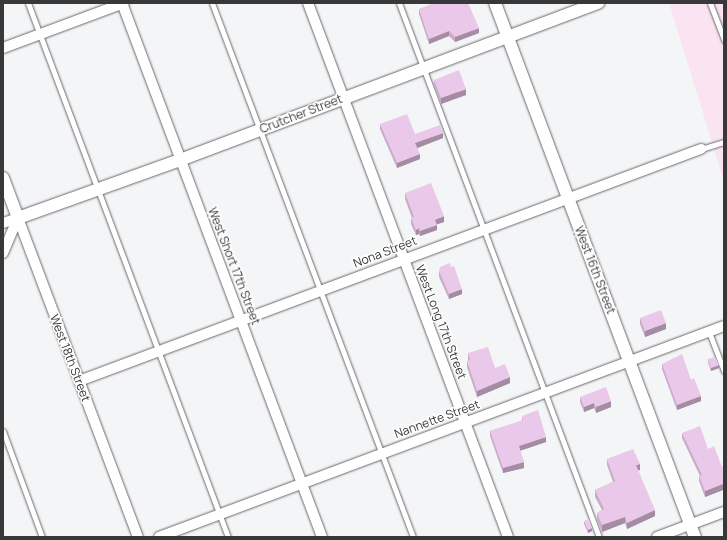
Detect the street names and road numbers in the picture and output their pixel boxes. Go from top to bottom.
street label: Crutcher Street [258,92,344,136]
street label: West Short 17th Street [205,205,263,327]
street label: West 16th Street [572,224,618,316]
street label: Nona Street [351,233,419,271]
street label: West Long 17th Street [413,263,469,381]
street label: West 18th Street [47,312,93,404]
street label: Nannette Street [392,397,482,441]

